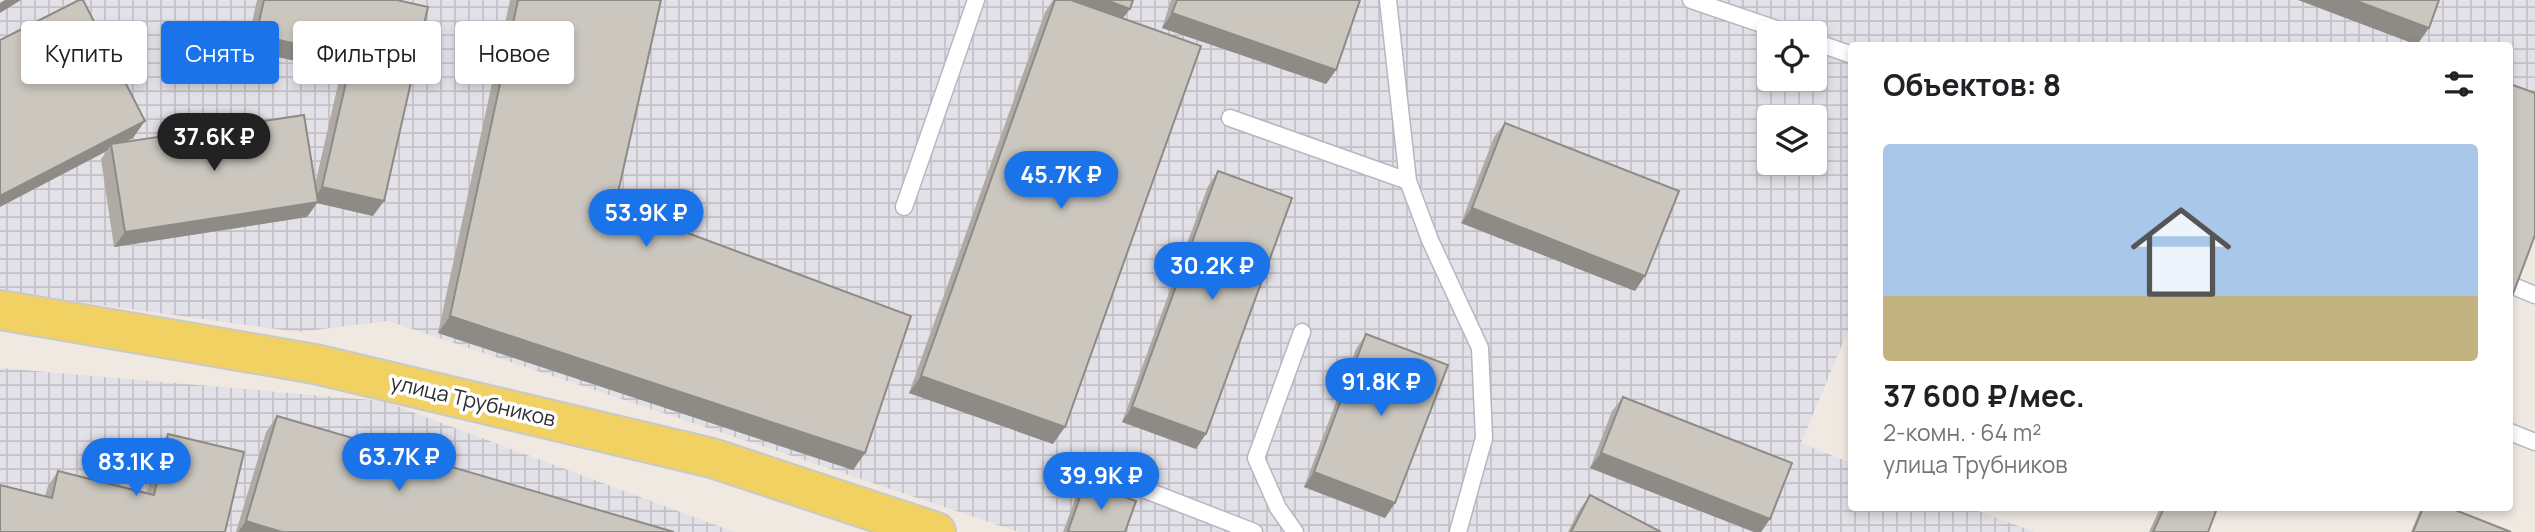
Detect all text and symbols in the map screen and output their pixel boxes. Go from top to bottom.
chip: Купить [21,21,147,84]
chip: Снять [161,21,279,84]
chip: Фильтры [293,21,441,84]
chip: Новое [455,21,574,84]
map controls [1757,21,1827,175]
button: locate [1757,21,1827,91]
text: Объектов: 8 [1883,64,2061,105]
icon: filters [2440,65,2478,103]
button: layers [1757,105,1827,175]
pin: 37.6K ₽ [149,114,279,173]
text: 37.6K ₽ [173,120,255,152]
pin: 45.7K ₽ [996,152,1126,211]
text: 45.7K ₽ [1020,158,1102,190]
icon: home [2118,189,2244,315]
pin: 53.9K ₽ [581,190,711,249]
text: 53.9K ₽ [605,196,687,228]
pin: 30.2K ₽ [1147,243,1277,302]
text: 30.2K ₽ [1170,249,1254,281]
pin: 91.8K ₽ [1316,358,1446,418]
text: 91.8K ₽ [1341,365,1421,397]
street label: улица Трубников [388,367,559,433]
text: 37 600 ₽/мес. [1883,375,2085,416]
text: 2-комн. · 64 m² [1883,416,2041,448]
pin: 63.7K ₽ [334,434,464,493]
pin: 83.1K ₽ [71,438,201,498]
text: 63.7K ₽ [358,440,440,472]
text: 83.1K ₽ [98,445,174,477]
text: улица Трубников [1883,448,2068,480]
pin: 39.9K ₽ [1036,452,1166,512]
text: 39.9K ₽ [1059,459,1143,491]

